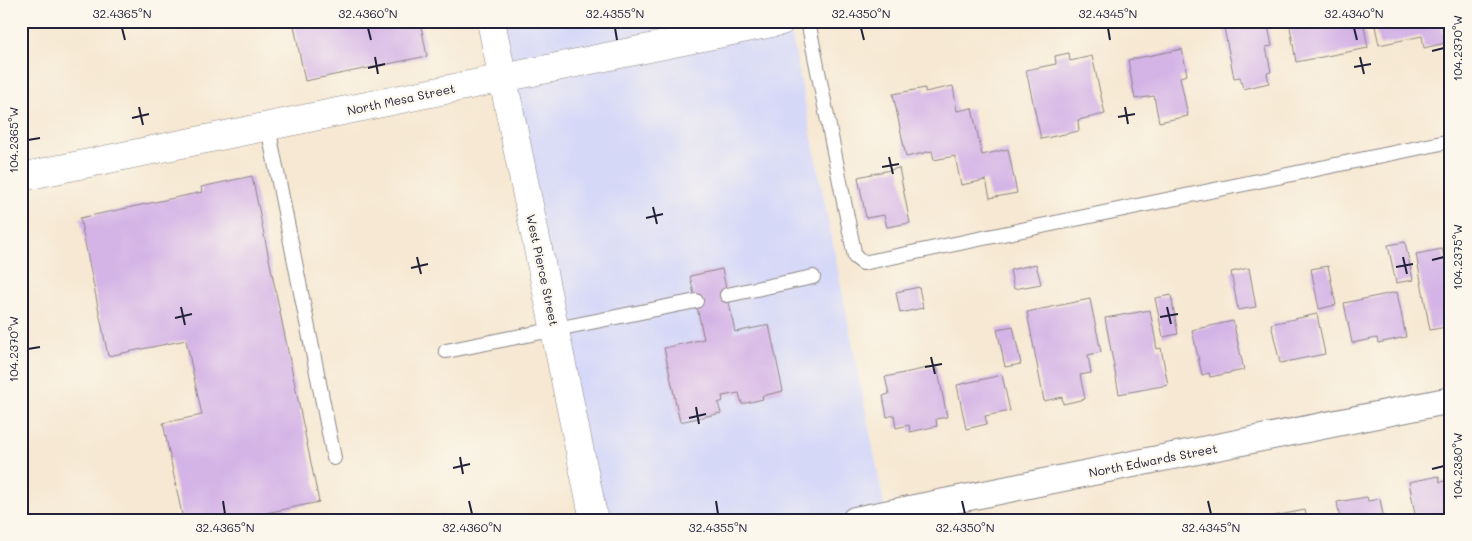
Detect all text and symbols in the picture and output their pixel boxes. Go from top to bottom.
text: 32.4365°N [92,5,152,21]
text: 32.4360°N [338,5,398,21]
text: 32.4355°N [586,5,644,21]
text: 32.4350°N [831,5,891,21]
text: 32.4345°N [1079,5,1137,21]
text: 32.4340°N [1324,5,1384,21]
text: 104.2370°W [1449,15,1465,81]
street label: North Mesa Street [345,80,457,118]
text: 104.2365°W [5,107,21,173]
street label: West Pierce Street [523,213,563,327]
text: 104.2375°W [1449,224,1465,290]
text: 104.2370°W [5,316,21,382]
text: 104.2380°W [1449,433,1465,499]
street label: North Edwards Street [1087,440,1219,480]
text: 32.4365°N [195,519,255,535]
text: 32.4360°N [442,519,502,535]
text: 32.4355°N [689,519,747,535]
text: 32.4350°N [935,519,995,535]
text: 32.4345°N [1182,519,1240,535]

